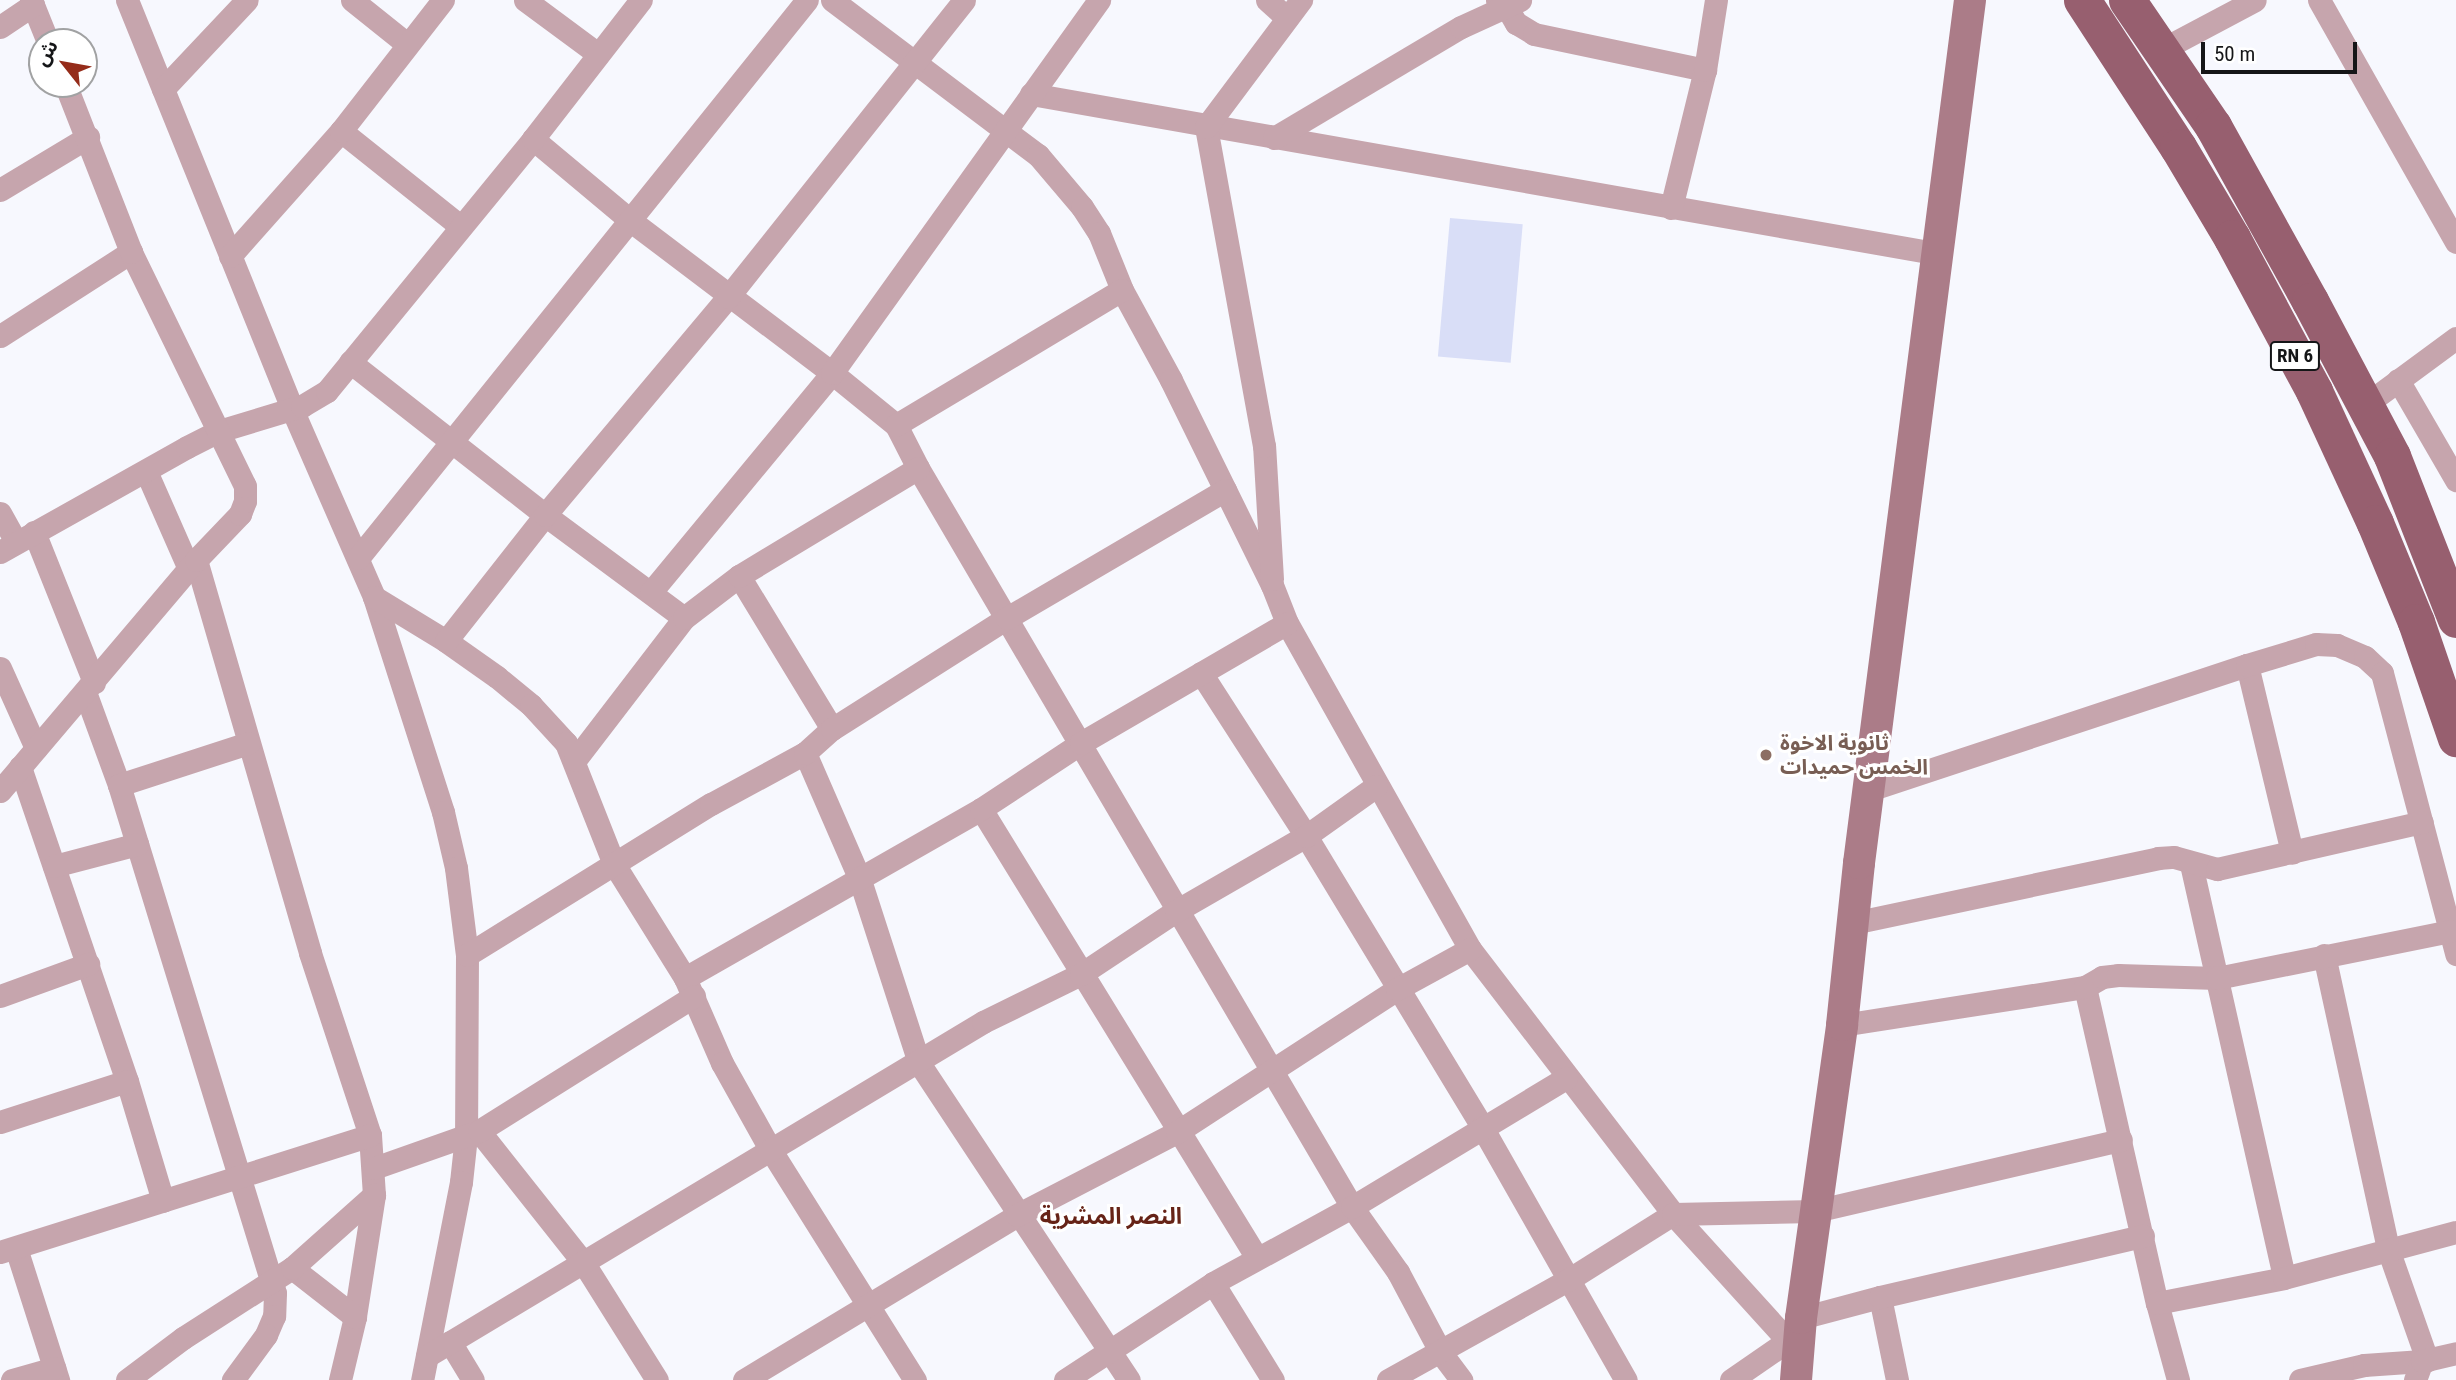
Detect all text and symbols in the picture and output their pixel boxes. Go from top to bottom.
north arrow [28,28,98,98]
scale bar [2204,28,2360,72]
text: ش [30,36,63,70]
text: 50 m [2214,42,2255,66]
road number: RN 6 [2269,340,2321,372]
place label: ثانوية الاخوة الخمس حميدات [1780,730,1928,780]
marker: ثانوية الاخوة الخمس حميدات [1758,747,1774,763]
district label: النصر المشرية [1040,1203,1182,1231]

